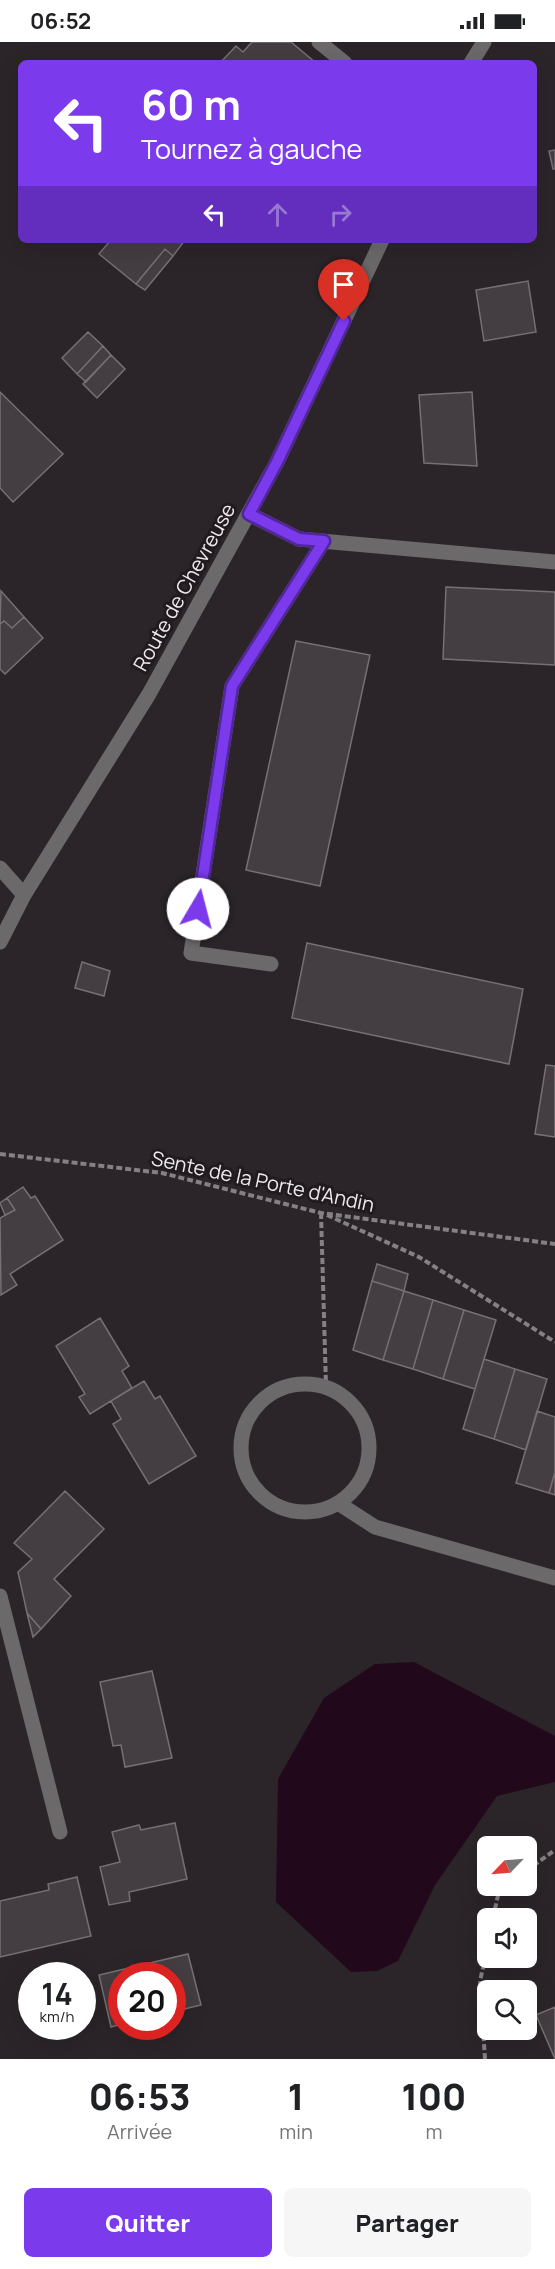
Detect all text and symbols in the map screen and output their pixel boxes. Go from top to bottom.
text: 06:52 [30,6,91,36]
text: 60 m [141,75,241,133]
icon: left [42,84,120,162]
text: Tournez à gauche [141,130,362,167]
icon: left [198,198,231,231]
icon: ahead [261,198,294,231]
icon: right [324,198,357,231]
pin [318,259,369,321]
icon: arrive [327,268,360,301]
street label: Route de Chevreuse [127,498,241,676]
position arrow [166,877,230,941]
street label: Sente de la Porte d'Andin [149,1144,377,1218]
north arrow [477,1836,537,1896]
map controls [477,1836,537,2040]
button: sound [477,1908,537,1968]
speed limit sign: 20 [108,1962,186,2040]
text: 14 [41,1973,73,2014]
button: search [477,1980,537,2040]
text: km/h [40,2006,74,2027]
text: 06:53 [89,2072,191,2121]
text: 1 [288,2072,304,2121]
text: 100 [401,2072,466,2121]
text: Arrivée [107,2118,172,2145]
text: min [279,2118,313,2145]
text: m [425,2118,442,2145]
button: Quitter [24,2188,272,2257]
button: Partager [284,2188,531,2257]

